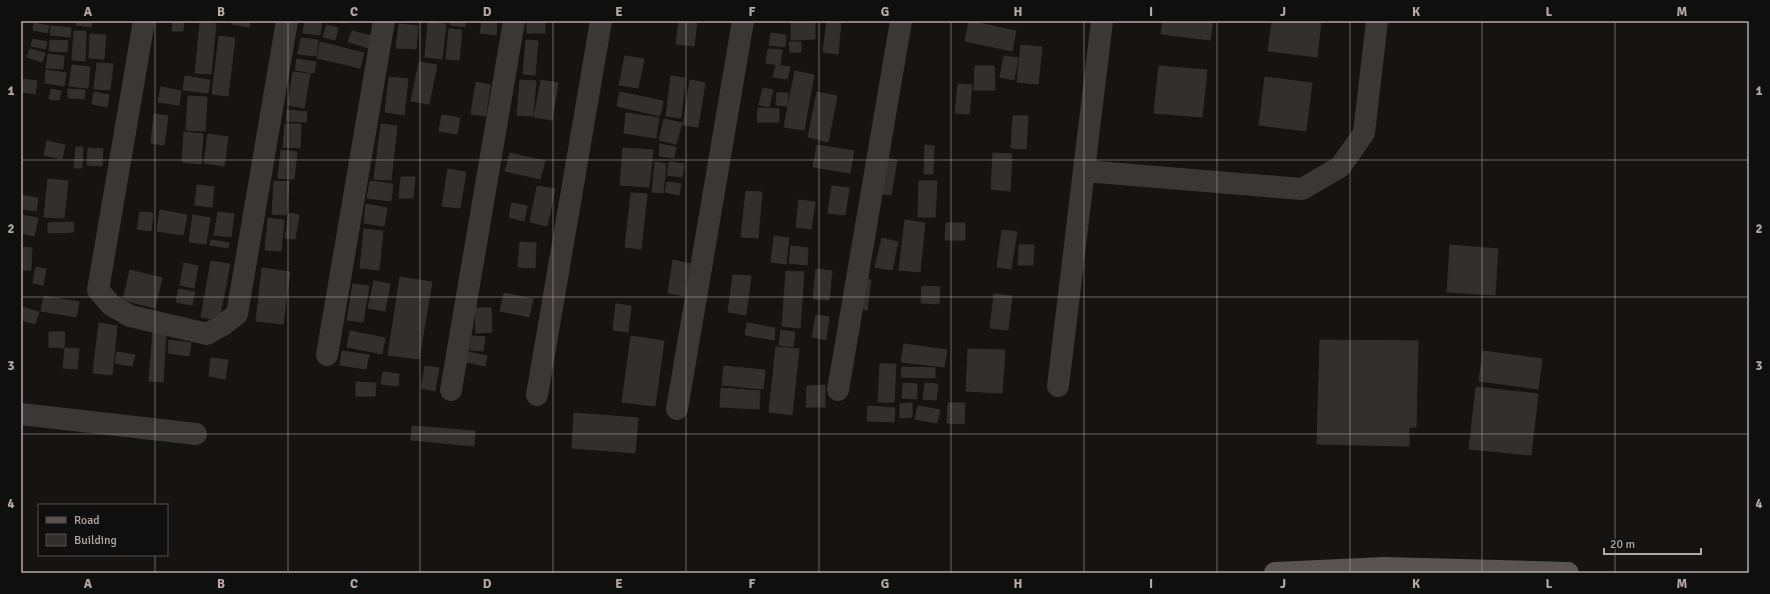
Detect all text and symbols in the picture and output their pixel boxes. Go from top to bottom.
text: A [84,4,93,20]
text: B [217,4,225,20]
text: C [350,4,358,20]
text: D [483,4,492,20]
text: E [615,4,623,20]
text: F [749,4,756,20]
text: G [881,4,889,20]
text: H [1014,4,1022,20]
text: I [1149,4,1153,20]
text: J [1280,4,1286,20]
text: K [1412,4,1420,20]
text: L [1546,4,1553,20]
text: M [1677,4,1688,20]
text: 1 [7,83,15,99]
text: 1 [1755,83,1763,99]
text: 2 [7,221,15,237]
text: 2 [1755,221,1763,237]
text: 3 [7,358,15,374]
text: 3 [1755,358,1763,374]
text: 4 [7,496,15,512]
text: 4 [1755,496,1763,512]
legend [38,504,168,556]
text: Road [74,513,100,528]
scale bar [1604,530,1701,556]
text: Building [74,533,117,548]
text: 20 m [1610,537,1635,552]
text: A [84,576,93,592]
text: B [217,576,225,592]
text: C [350,576,358,592]
text: D [483,576,492,592]
text: E [615,576,623,592]
text: F [749,576,756,592]
text: G [881,576,889,592]
text: H [1014,576,1022,592]
text: I [1149,576,1153,592]
text: J [1280,576,1286,592]
text: K [1412,576,1420,592]
text: L [1546,576,1553,592]
text: M [1677,576,1688,592]

